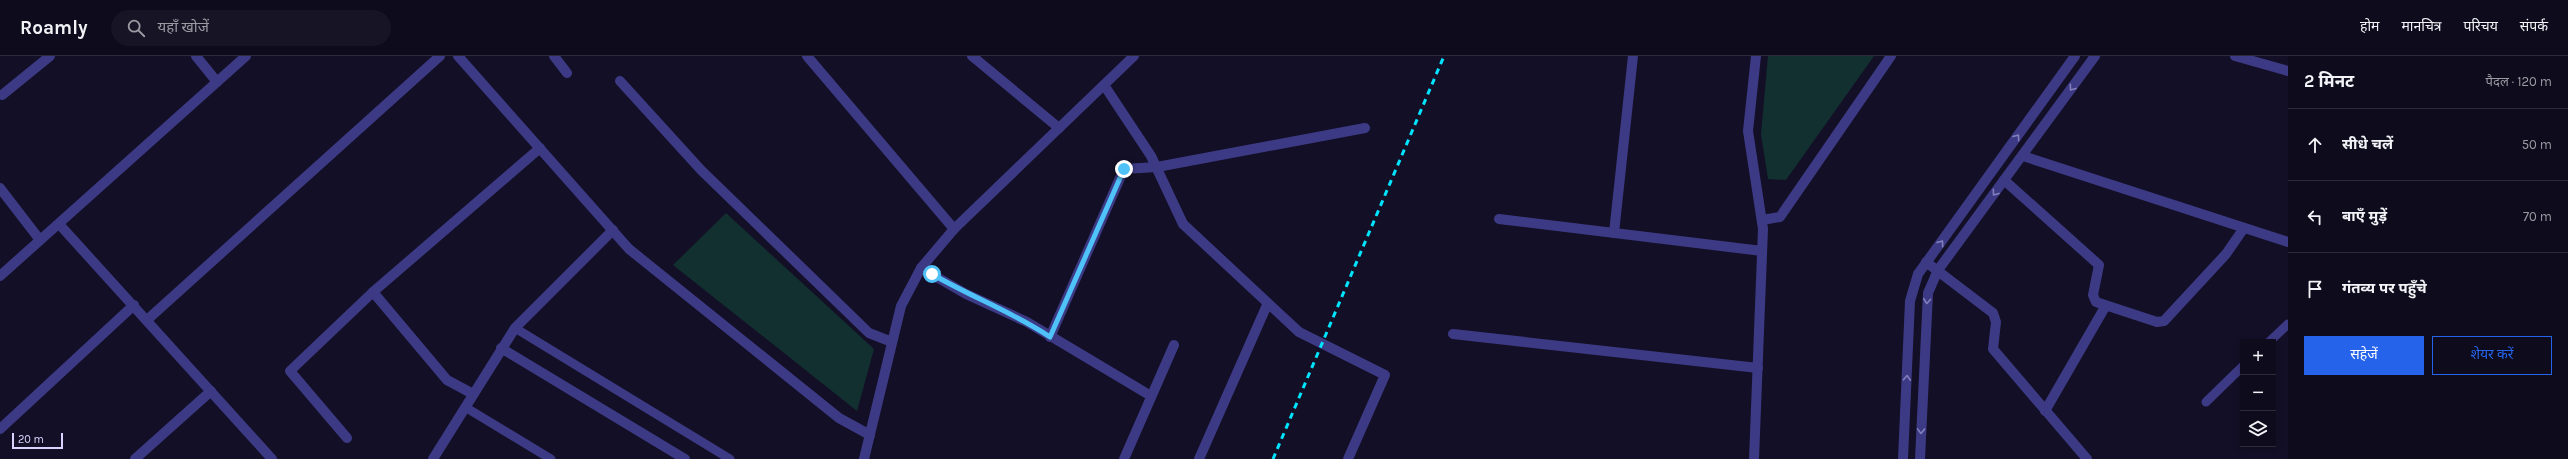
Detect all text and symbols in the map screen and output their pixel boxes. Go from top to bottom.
search box [111,10,391,46]
text: Roamly [20,17,87,39]
icon: search [125,17,147,39]
text: यहाँ खोजें [157,18,209,36]
text: होम [2360,18,2379,35]
text: मानचित्र [2401,18,2442,35]
text: परिचय [2464,18,2498,35]
text: संपर्क [2520,18,2548,35]
text: 2 मिनट [2304,71,2354,91]
text: पैदल · 120 m [2486,74,2552,89]
one-way arrow [2070,83,2077,90]
one-way arrow [2012,134,2019,141]
icon: ahead [2304,134,2326,156]
text: सीधे चलें [2342,135,2393,153]
text: 50 m [2522,137,2552,152]
route end [1115,160,1133,178]
one-way arrow [1993,188,2000,195]
icon: left [2304,206,2326,228]
text: बाएँ मुड़ें [2342,207,2387,225]
text: 70 m [2523,209,2552,224]
one-way arrow [1936,240,1943,247]
route start [923,265,941,283]
icon: arrive [2304,278,2326,300]
text: गंतव्य पर पहुँचे [2342,279,2427,297]
one-way arrow [1923,298,1932,304]
button: सहेजें [2304,336,2424,375]
button: शेयर करें [2432,336,2552,375]
map controls [2240,339,2276,447]
button: + [2240,339,2276,375]
one-way arrow [1902,375,1911,381]
button: − [2240,375,2276,411]
button: layers [2240,411,2276,447]
one-way arrow [1917,428,1925,434]
scale bar [12,431,63,450]
text: 20 m [18,433,44,446]

